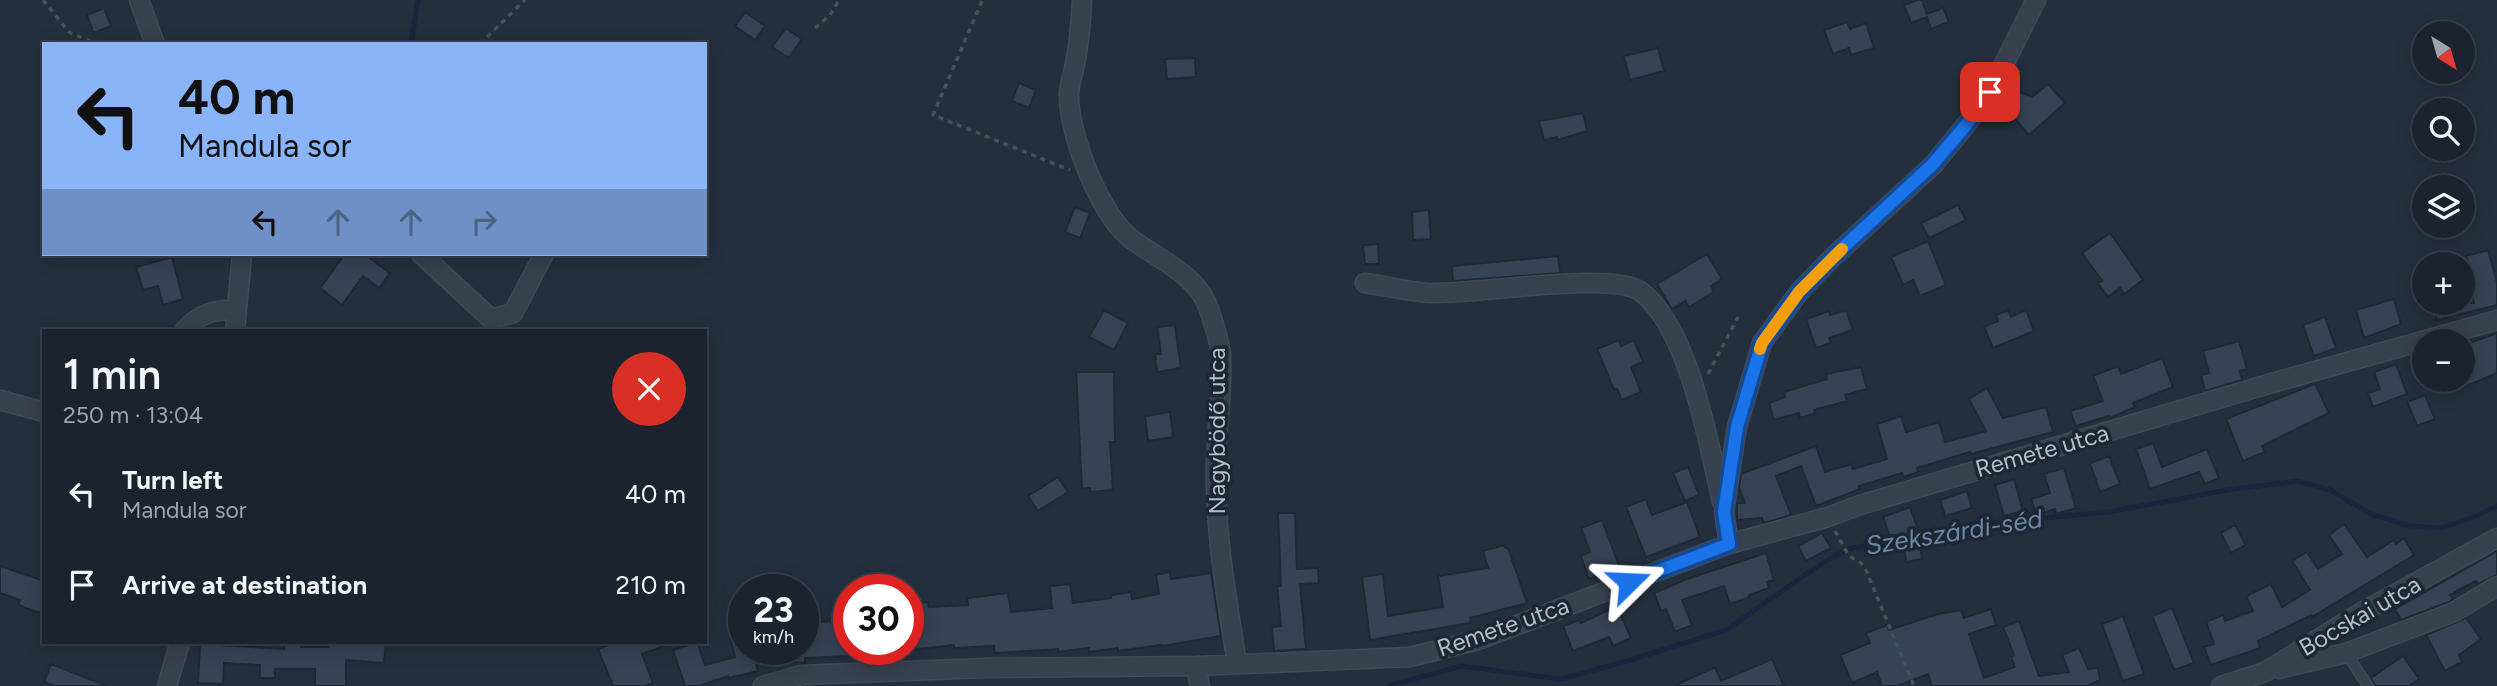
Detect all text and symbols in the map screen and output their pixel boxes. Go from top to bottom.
north arrow [2412,21,2474,84]
map controls [2412,21,2475,392]
pin [1960,62,2020,122]
text: 40 m [178,67,295,126]
icon: left [63,70,154,161]
icon: arrive [1971,73,2009,111]
button: search [2412,98,2475,161]
text: Mandula sor [178,127,351,165]
button: layers [2412,175,2475,238]
icon: left [246,203,284,241]
icon: ahead [319,203,357,241]
icon: ahead [392,203,430,241]
icon: right [465,203,503,241]
button: + [2412,252,2475,315]
button: − [2412,329,2475,392]
street label: Nagybödő utca [1202,347,1231,515]
text: 1 min [63,349,161,400]
button: close [612,352,686,426]
text: 250 m · 13:04 [63,401,203,429]
street label: Remete utca [1972,418,2112,483]
text: Turn left [122,464,223,496]
icon: left [63,475,101,513]
text: 40 m [625,478,686,510]
text: Mandula sor [122,496,247,524]
water label: Szekszárdi-séd [1863,502,2045,562]
position arrow [1592,545,1666,619]
icon: arrive [63,566,101,604]
text: Arrive at destination [122,569,367,601]
text: 210 m [616,569,686,601]
street label: Bocskai utca [2294,569,2426,662]
speed limit sign: 30 [833,574,924,665]
text: 23 [754,589,793,631]
street label: Remete utca [1433,590,1572,663]
text: km/h [753,626,794,648]

